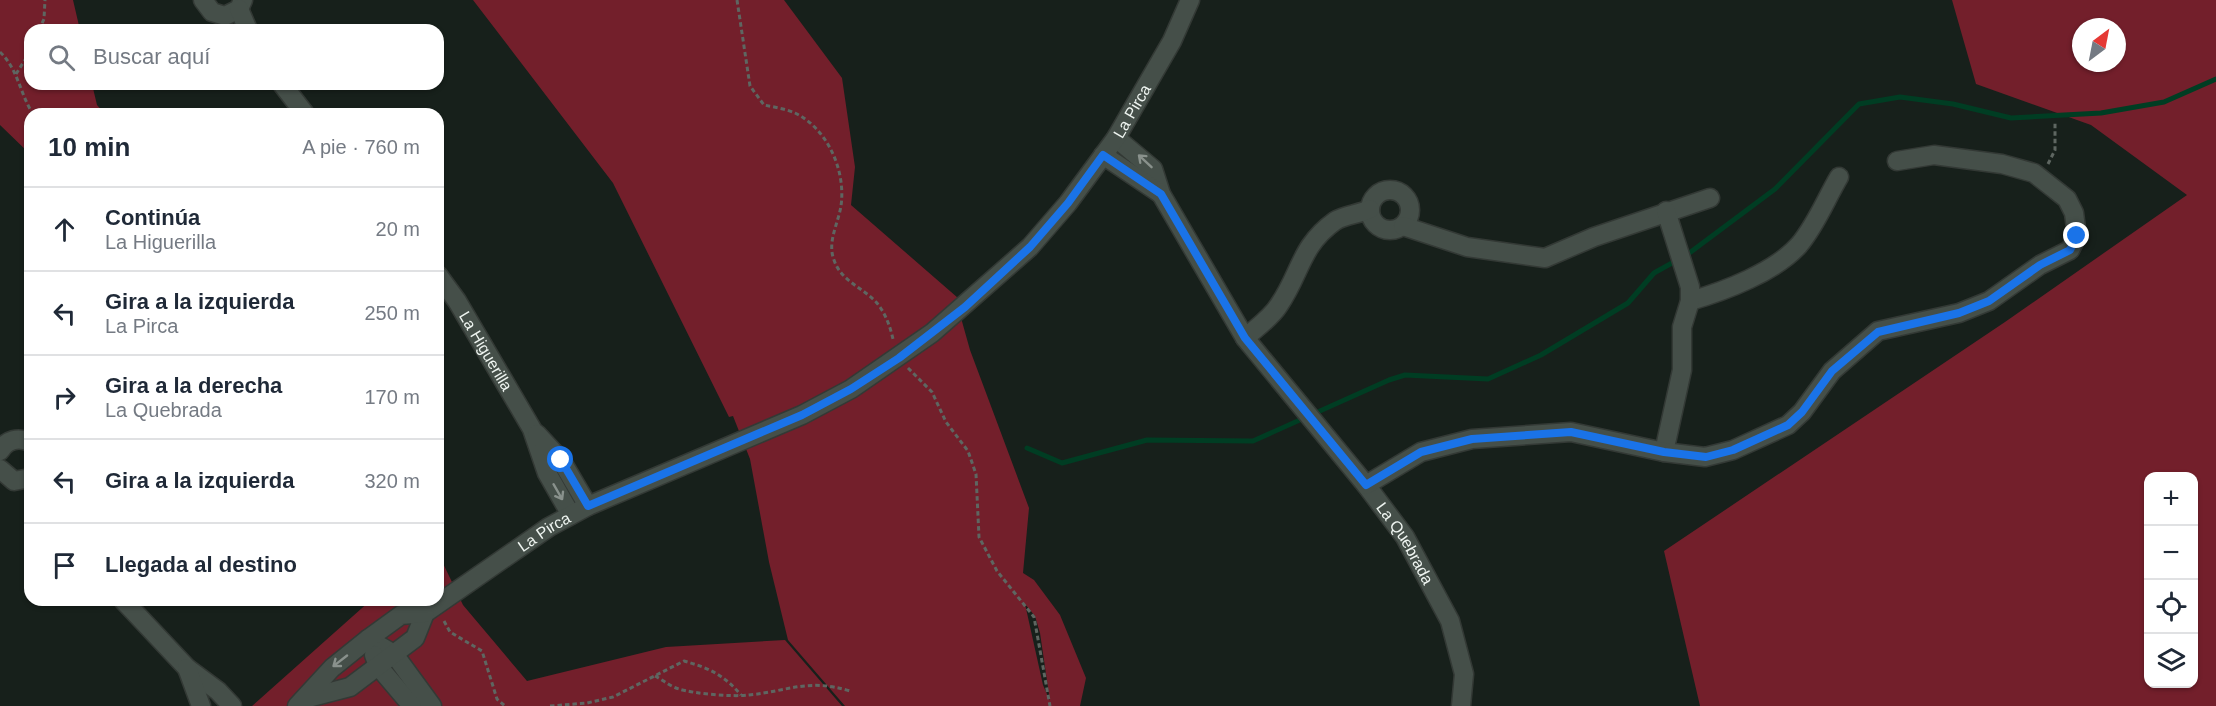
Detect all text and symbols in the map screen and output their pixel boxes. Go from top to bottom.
north arrow [2072,18,2126,72]
search box [24,24,444,90]
icon: search [45,41,78,74]
text: Buscar aquí [93,44,210,69]
street label: La Pirca [1110,81,1154,141]
text: 10 min [48,132,130,162]
text: A pie · 760 m [302,136,420,158]
one-way arrow [1138,154,1153,168]
text: Continúa [105,205,200,230]
icon: ahead [48,213,81,246]
text: 20 m [376,218,420,240]
route end [2063,222,2089,248]
text: La Higuerilla [105,231,216,253]
text: Gira a la izquierda [105,289,295,314]
icon: left [48,297,81,330]
text: 250 m [364,302,420,324]
street label: La Higuerilla [456,308,516,394]
text: La Pirca [105,315,178,337]
text: Gira a la derecha [105,373,282,398]
icon: right [48,381,81,414]
text: 170 m [364,386,420,408]
text: La Quebrada [105,399,222,421]
route start [547,446,573,472]
icon: left [48,465,81,498]
text: Gira a la izquierda [105,468,295,493]
text: 320 m [364,470,420,492]
map controls [2144,472,2198,688]
button: + [2144,472,2198,526]
one-way arrow [552,483,564,500]
street label: La Quebrada [1373,499,1437,587]
street label: La Pirca [515,509,573,555]
button: − [2144,526,2198,580]
icon: arrive [48,549,81,582]
text: Llegada al destino [105,552,297,577]
button: locate [2144,580,2198,634]
button: layers [2144,634,2198,688]
one-way arrow [332,655,348,668]

